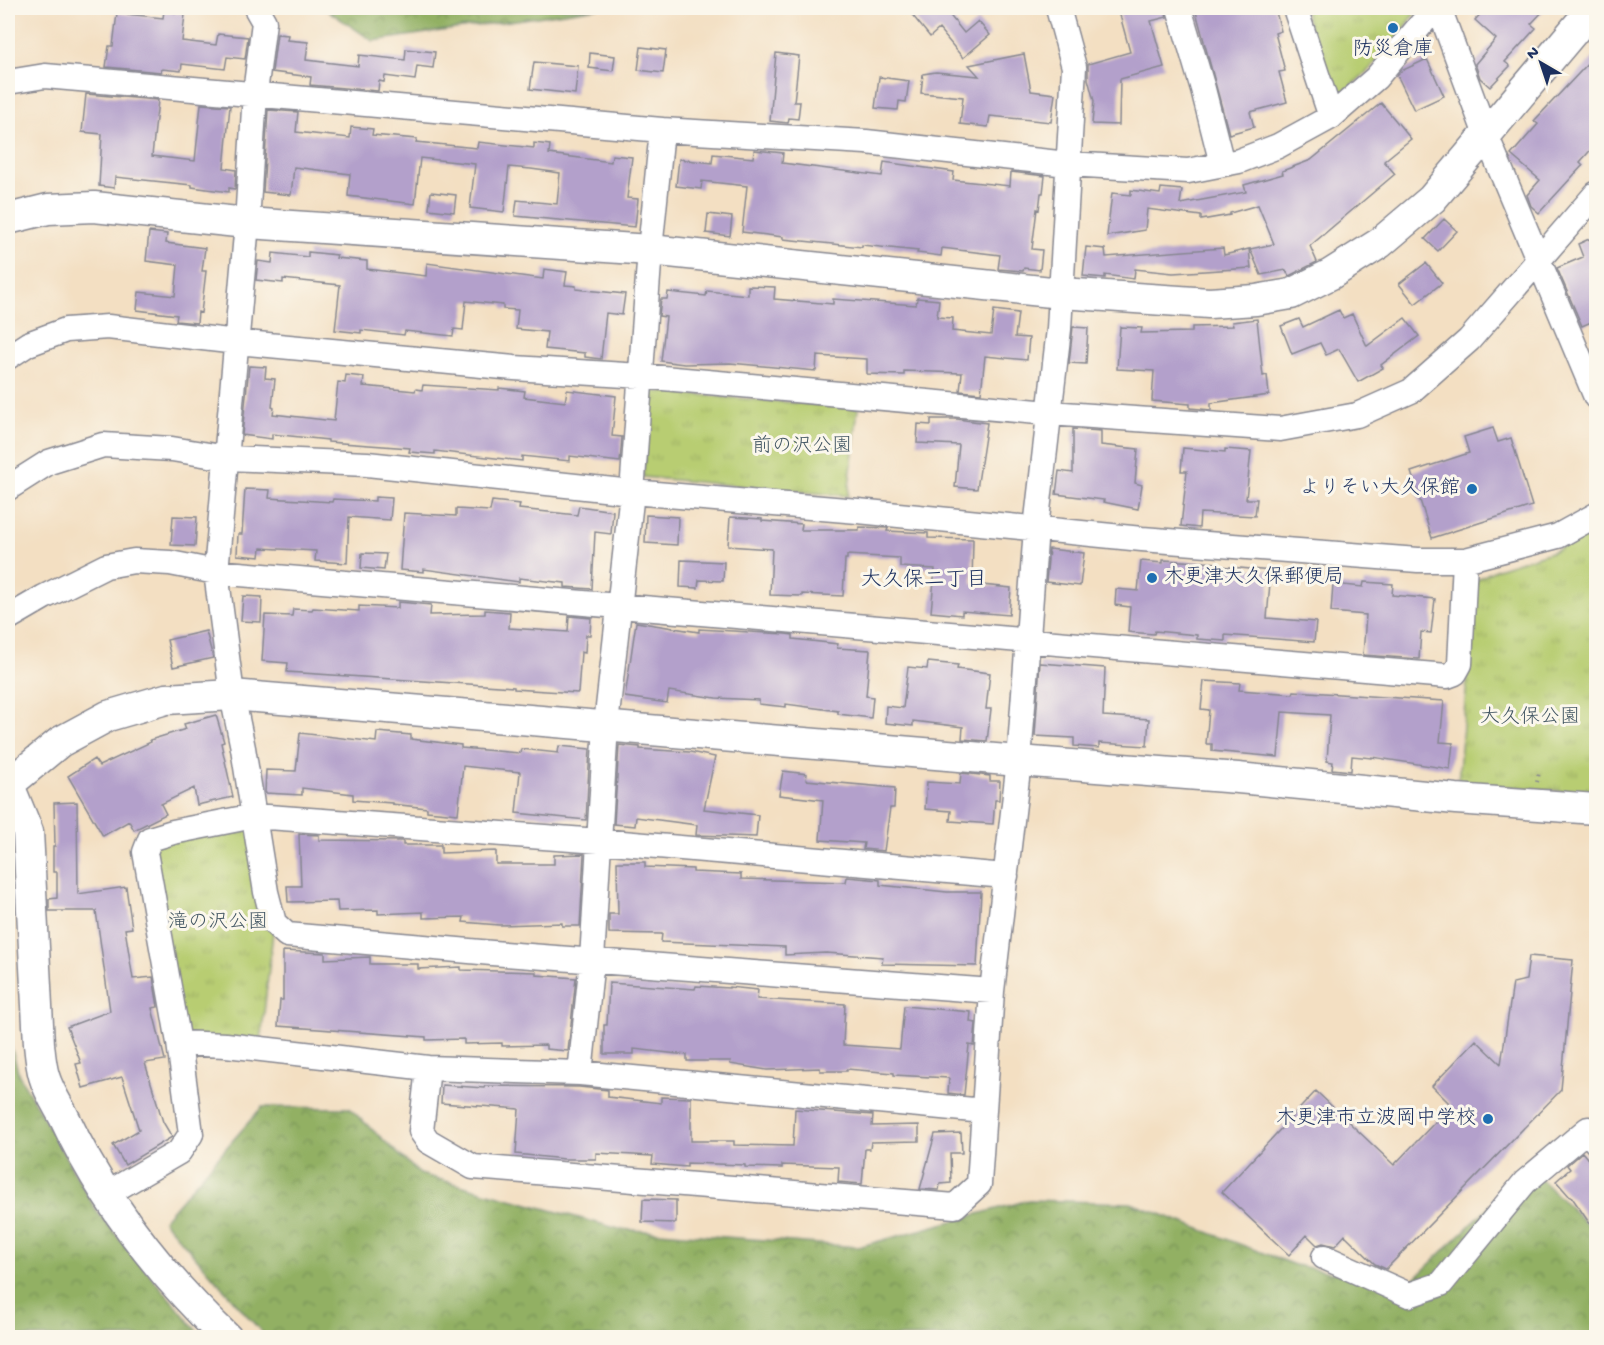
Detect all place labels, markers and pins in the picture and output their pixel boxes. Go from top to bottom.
marker: 防災倉庫 [1386,21,1400,35]
place label: 防災倉庫 [1353,37,1433,62]
place label: よりそい大久保館 [1300,477,1460,501]
marker: よりそい大久保館 [1465,482,1479,496]
place label: 木更津大久保郵便局 [1164,565,1344,590]
marker: 木更津大久保郵便局 [1145,571,1159,585]
place label: 木更津市立波岡中学校 [1276,1106,1476,1131]
marker: 木更津市立波岡中学校 [1481,1112,1495,1126]

